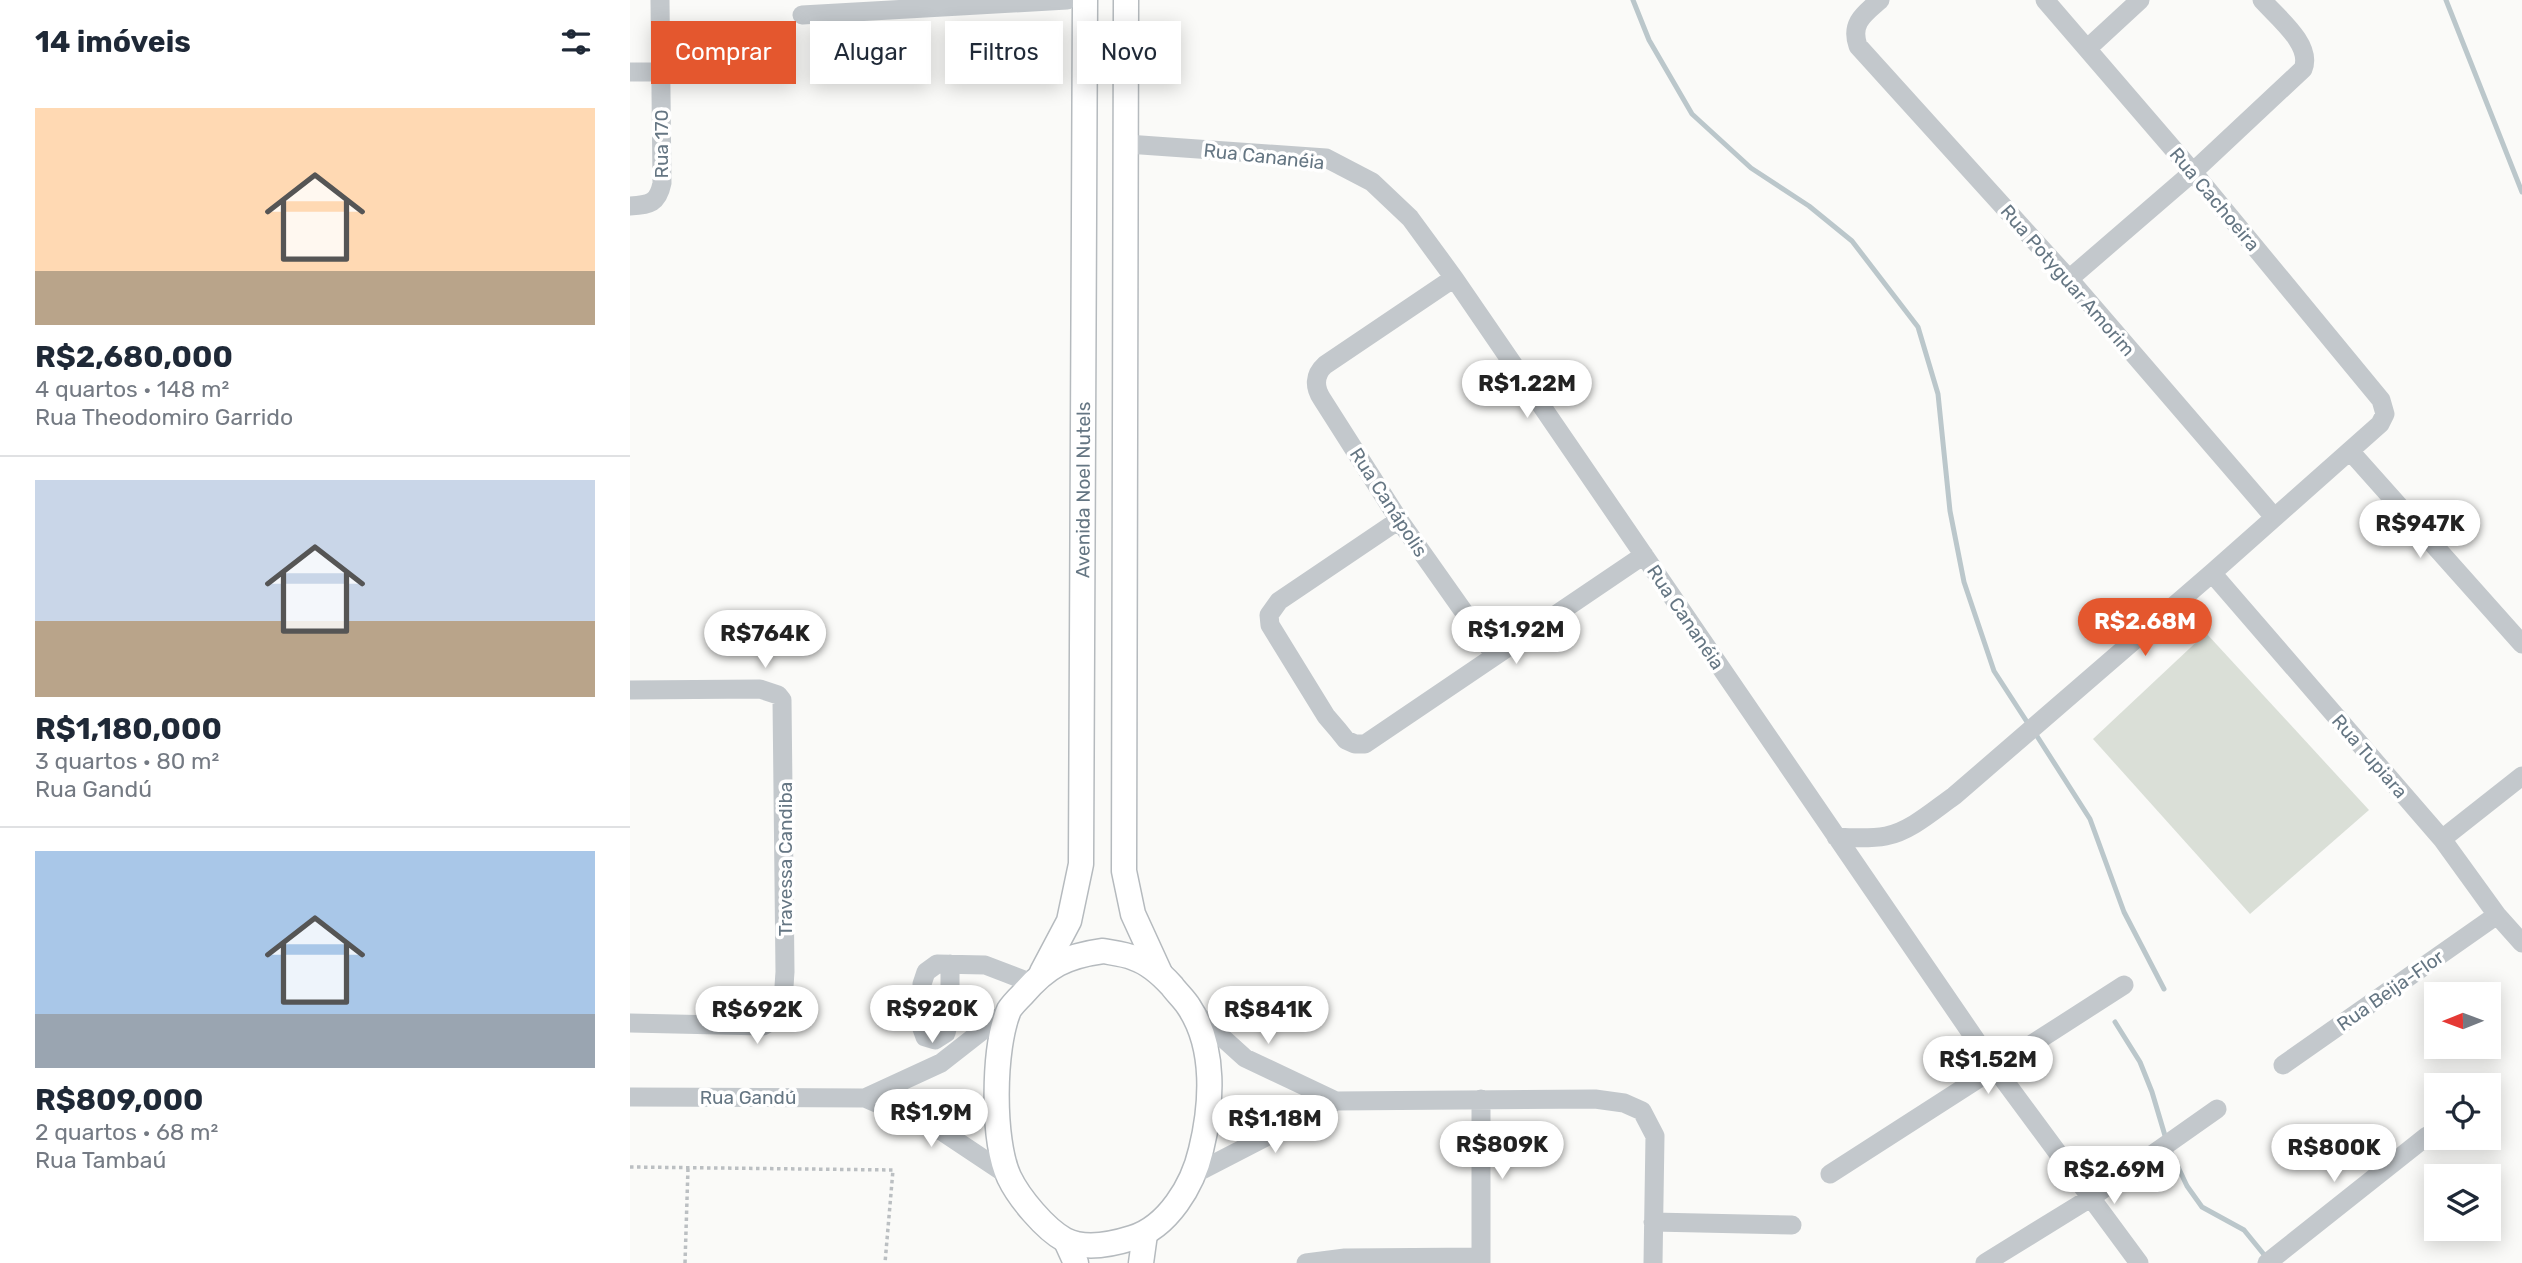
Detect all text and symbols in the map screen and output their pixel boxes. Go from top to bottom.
chip: Comprar [651,21,796,84]
chip: Alugar [810,21,931,84]
chip: Filtros [945,21,1063,84]
chip: Novo [1077,21,1181,84]
icon: filters [557,23,595,61]
text: 14 imóveis [35,24,191,60]
street label: Rua 170 [650,110,673,178]
street label: Rua Cananéia [1202,139,1326,174]
street label: Rua Cachoeira [2165,143,2265,256]
icon: home [252,154,378,280]
street label: Rua Potyguar Amorim [1996,200,2140,361]
text: R$2,680,000 [35,339,233,375]
pin: R$1.22M [1462,360,1592,420]
text: R$1.22M [1478,369,1576,397]
text: 4 quartos · 148 m² [35,375,229,403]
street label: Avenida Noel Nutels [1071,402,1095,578]
text: Rua Theodomiro Garrido [35,403,293,431]
street label: Rua Canápolis [1345,443,1432,561]
pin: R$947K [2363,500,2477,560]
text: R$947K [2375,509,2465,537]
icon: home [252,526,378,652]
street label: Rua Cananéia [1642,561,1729,674]
pin: R$2.68M [2080,598,2210,658]
pin: R$1.92M [1451,606,1581,666]
text: R$2.68M [2094,607,2196,635]
pin: R$764K [708,610,822,670]
text: R$1.92M [1467,615,1565,643]
text: R$764K [720,619,810,647]
street label: Rua Tupiara [2327,710,2412,803]
text: R$1,180,000 [35,711,222,747]
text: 3 quartos · 80 m² [35,747,219,775]
text: Rua Gandú [35,775,152,803]
street label: Travessa Candiba [774,782,797,936]
icon: home [252,897,378,1023]
street label: Rua Beija-Flor [2332,945,2449,1036]
north arrow [2424,982,2501,1059]
map controls [2424,982,2501,1241]
pin: R$692K [700,986,814,1046]
pin: R$920K [875,986,989,1045]
pin: R$841K [1211,986,1325,1046]
text: R$920K [886,994,978,1022]
text: R$692K [711,995,803,1023]
text: R$841K [1224,995,1312,1023]
pin: R$1.52M [1923,1036,2053,1096]
text: R$1.52M [1939,1045,2037,1073]
button: locate [2424,1073,2501,1150]
text: R$809,000 [35,1082,204,1118]
street label: Rua Gandú [700,1086,796,1109]
pin: R$1.9M [874,1090,988,1149]
pin: R$1.18M [1210,1096,1340,1155]
text: R$1.9M [890,1098,972,1126]
text: R$1.18M [1228,1104,1322,1132]
text: 2 quartos · 68 m² [35,1118,218,1146]
pin: R$809K [1445,1122,1559,1181]
pin: R$800K [2277,1124,2391,1184]
text: R$809K [1456,1130,1548,1158]
text: R$800K [2287,1133,2381,1161]
text: Rua Tambaú [35,1146,166,1174]
pin: R$2.69M [2049,1146,2179,1206]
text: R$2.69M [2063,1155,2165,1183]
button: layers [2424,1164,2501,1241]

